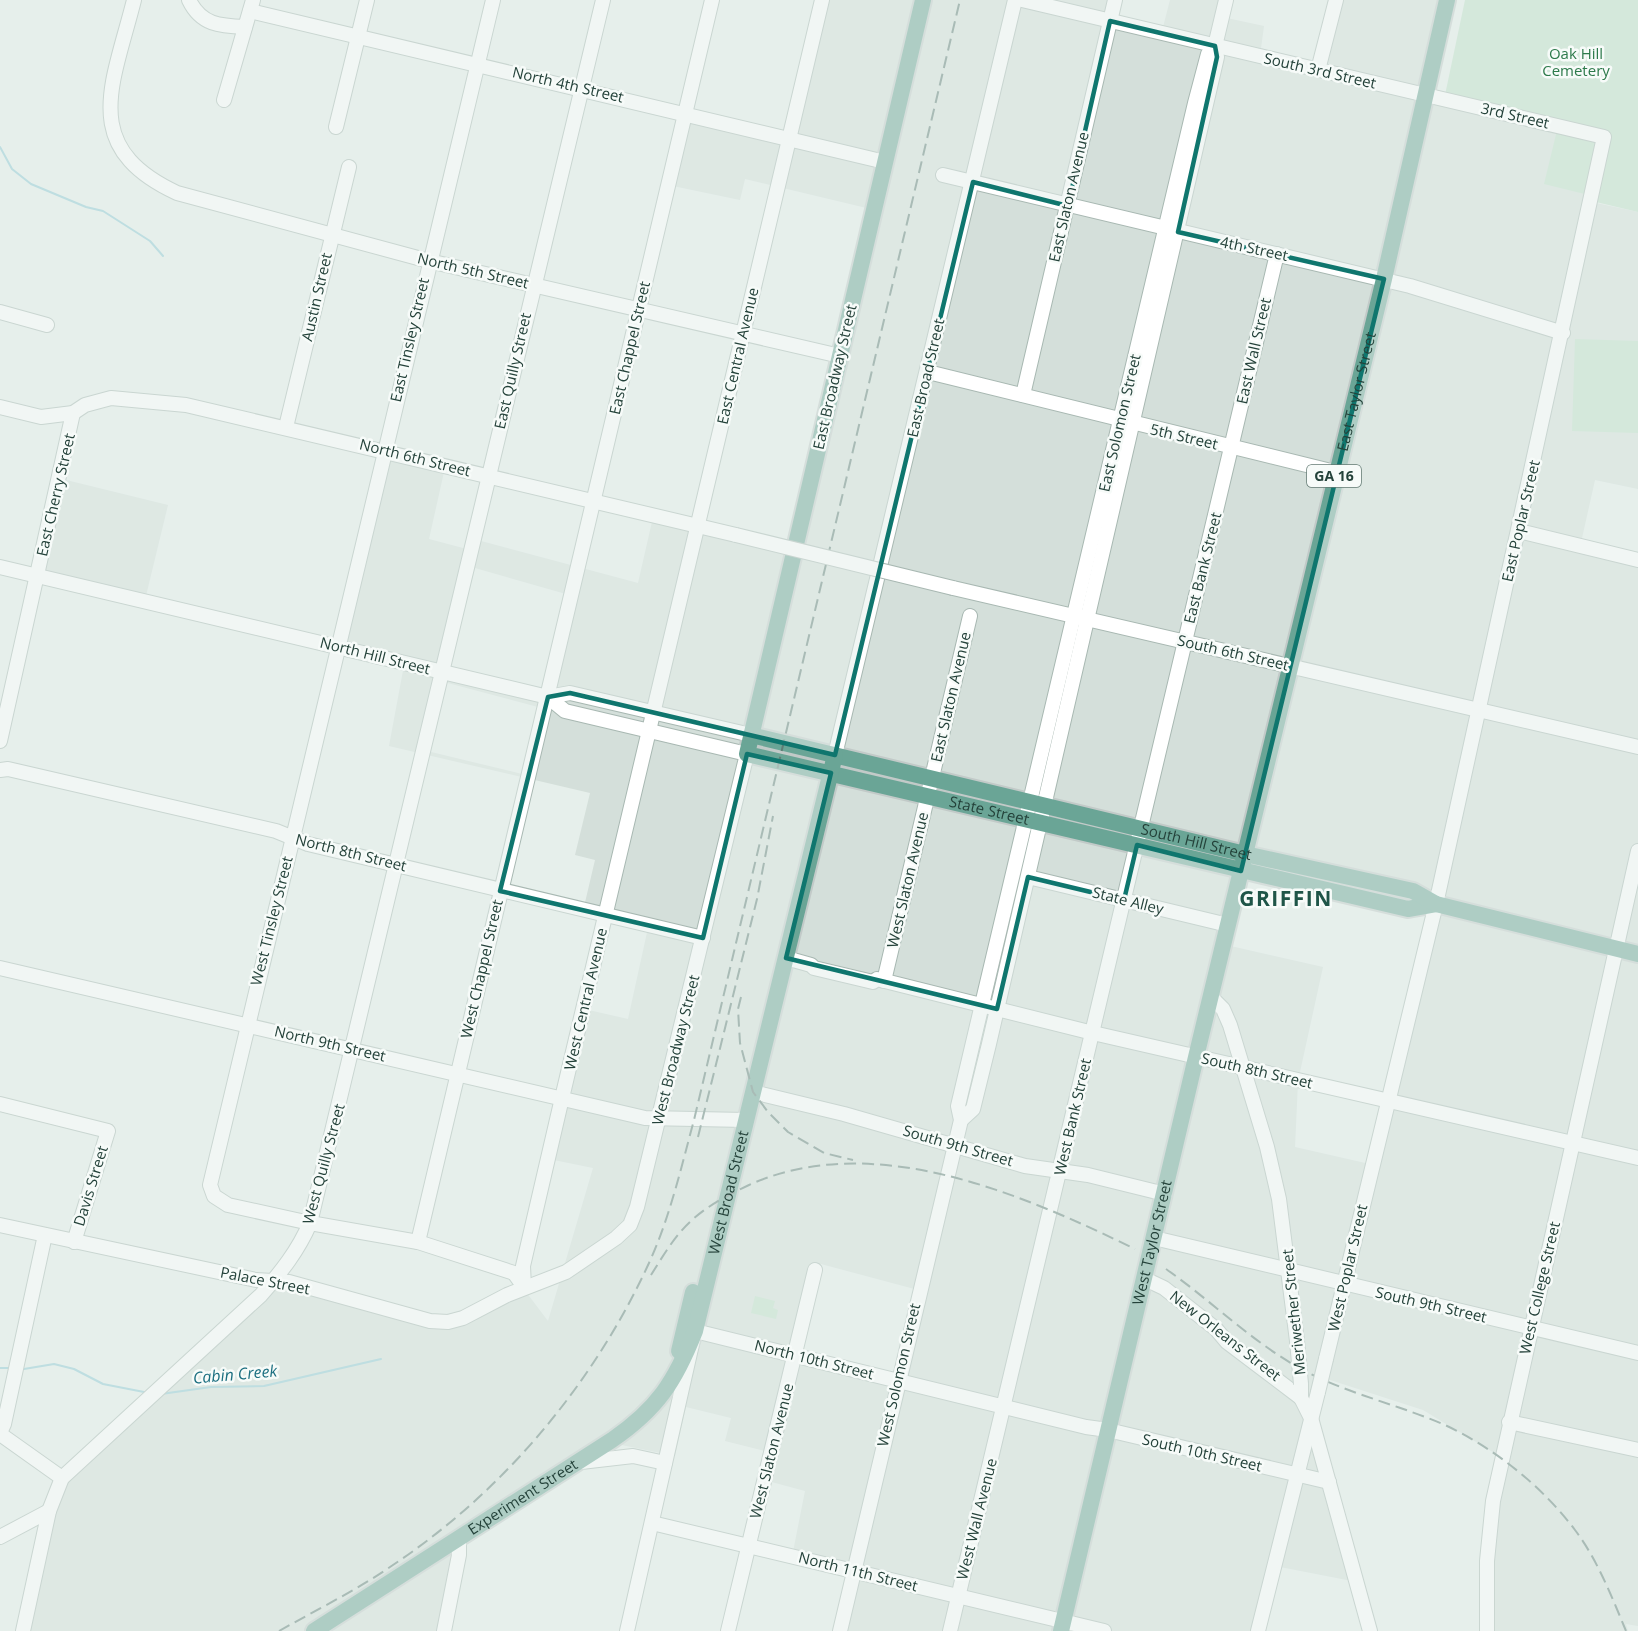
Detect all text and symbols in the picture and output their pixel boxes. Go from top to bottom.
park label: Oak Hill Cemetery [1542,43,1610,80]
street label: South 3rd Street [1262,47,1378,93]
street label: North 4th Street [511,61,626,107]
street label: 3rd Street [1479,97,1551,133]
street label: East Slaton Avenue [1043,130,1093,264]
street label: 4th Street [1218,231,1290,265]
street label: North 5th Street [416,247,531,293]
street label: Austin Street [296,251,336,343]
street label: East Tinsley Street [385,276,433,404]
street label: East Chappel Street [604,279,654,416]
street label: East Central Avenue [712,285,763,426]
street label: East Wall Street [1231,296,1275,406]
street label: East Broadway Street [808,302,860,451]
street label: East Quilly Street [489,311,535,431]
street label: East Broad Street [902,316,948,439]
street label: East Taylor Street [1332,330,1380,453]
street label: East Solomon Street [1093,352,1145,494]
street label: 5th Street [1148,419,1220,454]
street label: East Cherry Street [31,431,79,558]
street label: North 6th Street [358,434,473,480]
street label: East Poplar Street [1496,458,1544,584]
road number: GA 16 [1307,465,1361,487]
street label: East Bank Street [1179,510,1226,625]
street label: South 6th Street [1176,629,1291,675]
street label: East Slaton Avenue [925,630,975,764]
street label: North Hill Street [318,632,433,678]
street label: State Street [947,791,1031,829]
street label: West Slaton Avenue [882,810,932,950]
street label: South Hill Street [1139,818,1254,864]
street label: North 8th Street [294,829,409,875]
street label: West Tinsley Street [245,854,297,987]
street label: State Alley [1091,882,1166,919]
district label: GRIFFIN [1239,884,1333,912]
street label: West Chappel Street [455,897,507,1040]
street label: West Central Avenue [559,926,611,1072]
street label: West Broadway Street [647,972,703,1127]
street label: North 9th Street [273,1020,388,1066]
street label: South 8th Street [1200,1047,1315,1093]
street label: West Bank Street [1049,1056,1095,1177]
street label: West Quilly Street [297,1101,349,1226]
street label: South 9th Street [901,1120,1016,1170]
street label: West Broad Street [703,1128,752,1256]
street label: Davis Street [68,1143,112,1229]
street label: West Taylor Street [1127,1178,1176,1307]
street label: West Poplar Street [1323,1202,1371,1333]
street label: West College Street [1514,1220,1564,1356]
street label: Meriwether Street [1276,1248,1310,1376]
street label: Palace Street [219,1262,312,1299]
street label: South 9th Street [1374,1281,1489,1327]
street label: New Orleans Street [1166,1286,1285,1385]
street label: West Solomon Street [872,1301,924,1448]
street label: North 10th Street [752,1335,876,1384]
water label: Cabin Creek [192,1359,279,1389]
street label: West Slaton Avenue [745,1381,798,1520]
street label: South 10th Street [1140,1429,1264,1476]
street label: Experiment Street [464,1454,581,1539]
street label: West Wall Avenue [951,1456,1001,1582]
street label: North 11th Street [796,1547,920,1596]

